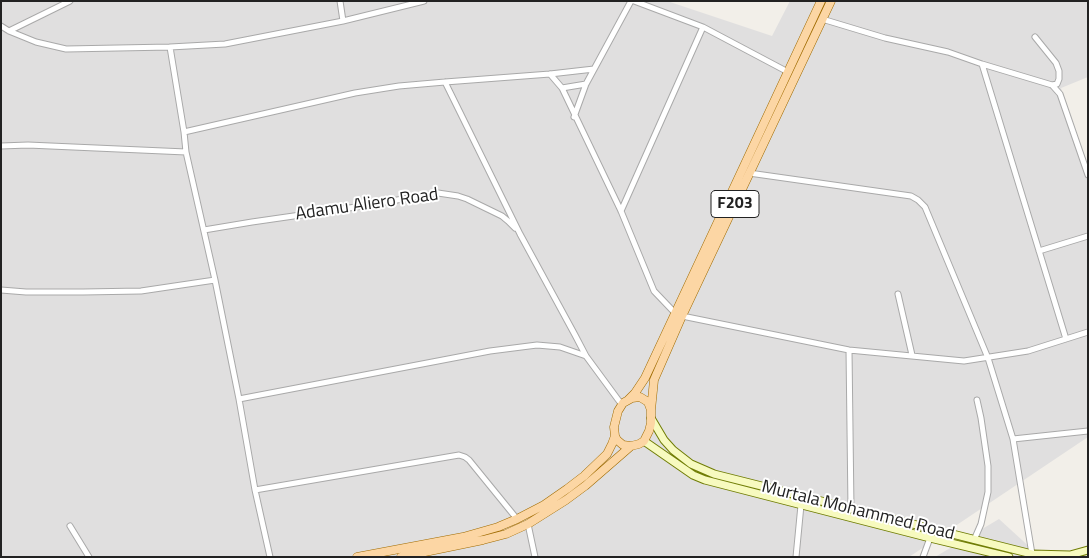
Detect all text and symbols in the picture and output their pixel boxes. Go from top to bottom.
street label: Adamu Aliero Road [294,184,440,226]
road number: F203 [711,190,759,218]
street label: Murtala Mohammed Road [759,477,957,545]

